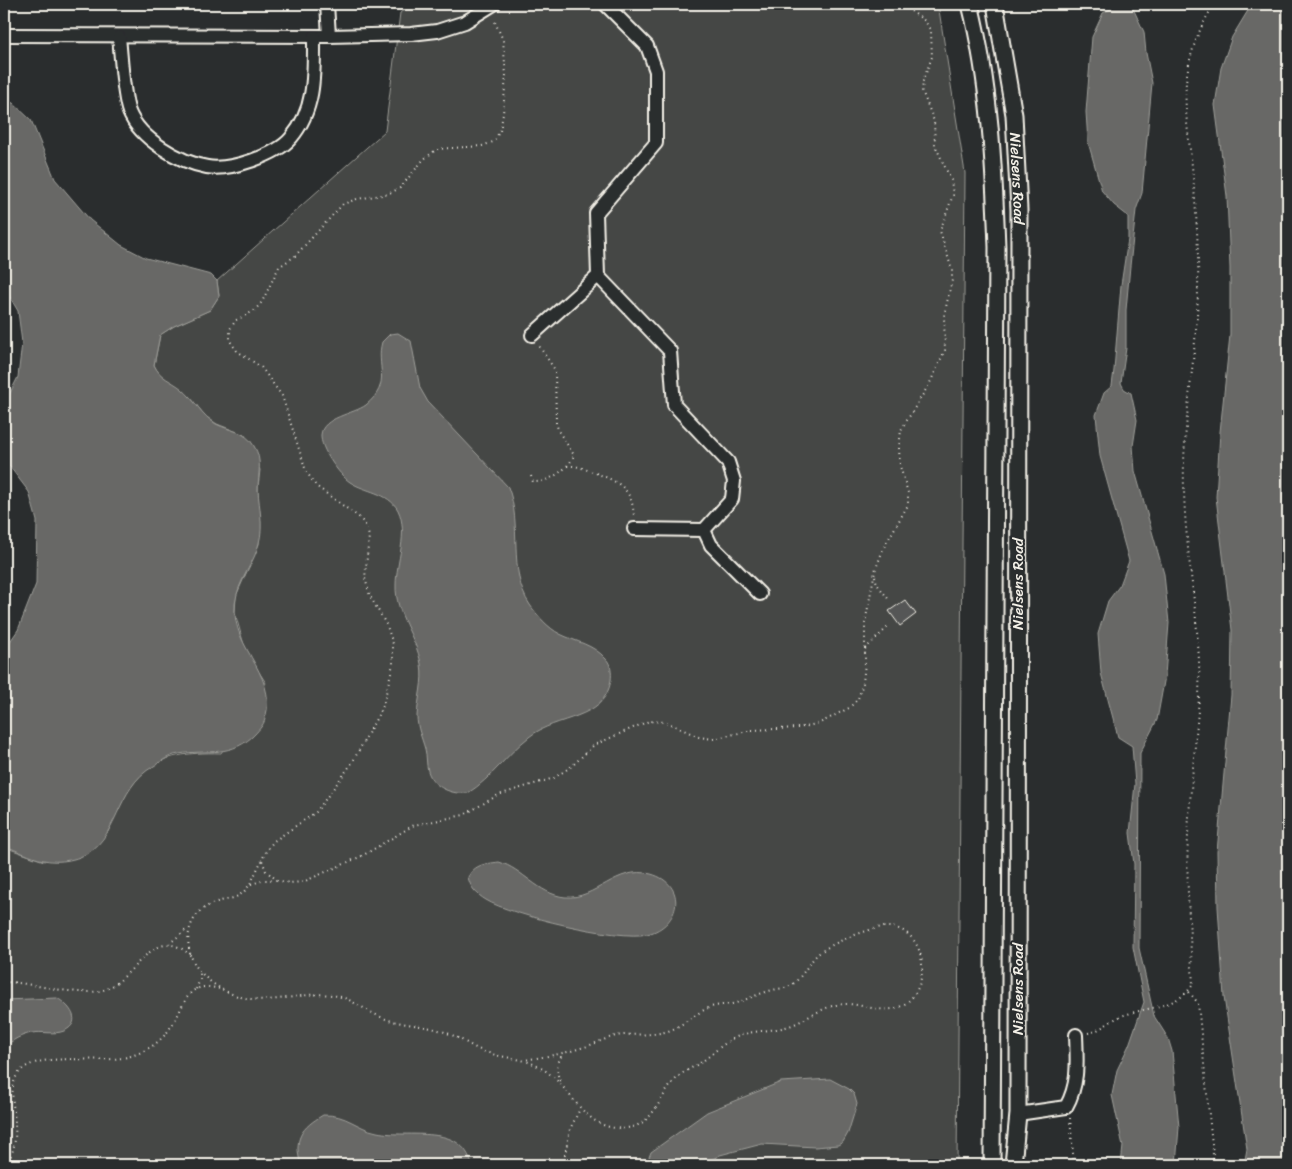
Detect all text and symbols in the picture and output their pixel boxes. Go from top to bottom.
street label: Nielsens Road [1002,132,1032,225]
street label: Nielsens Road [1005,537,1031,630]
street label: Nielsens Road [1005,942,1031,1035]

